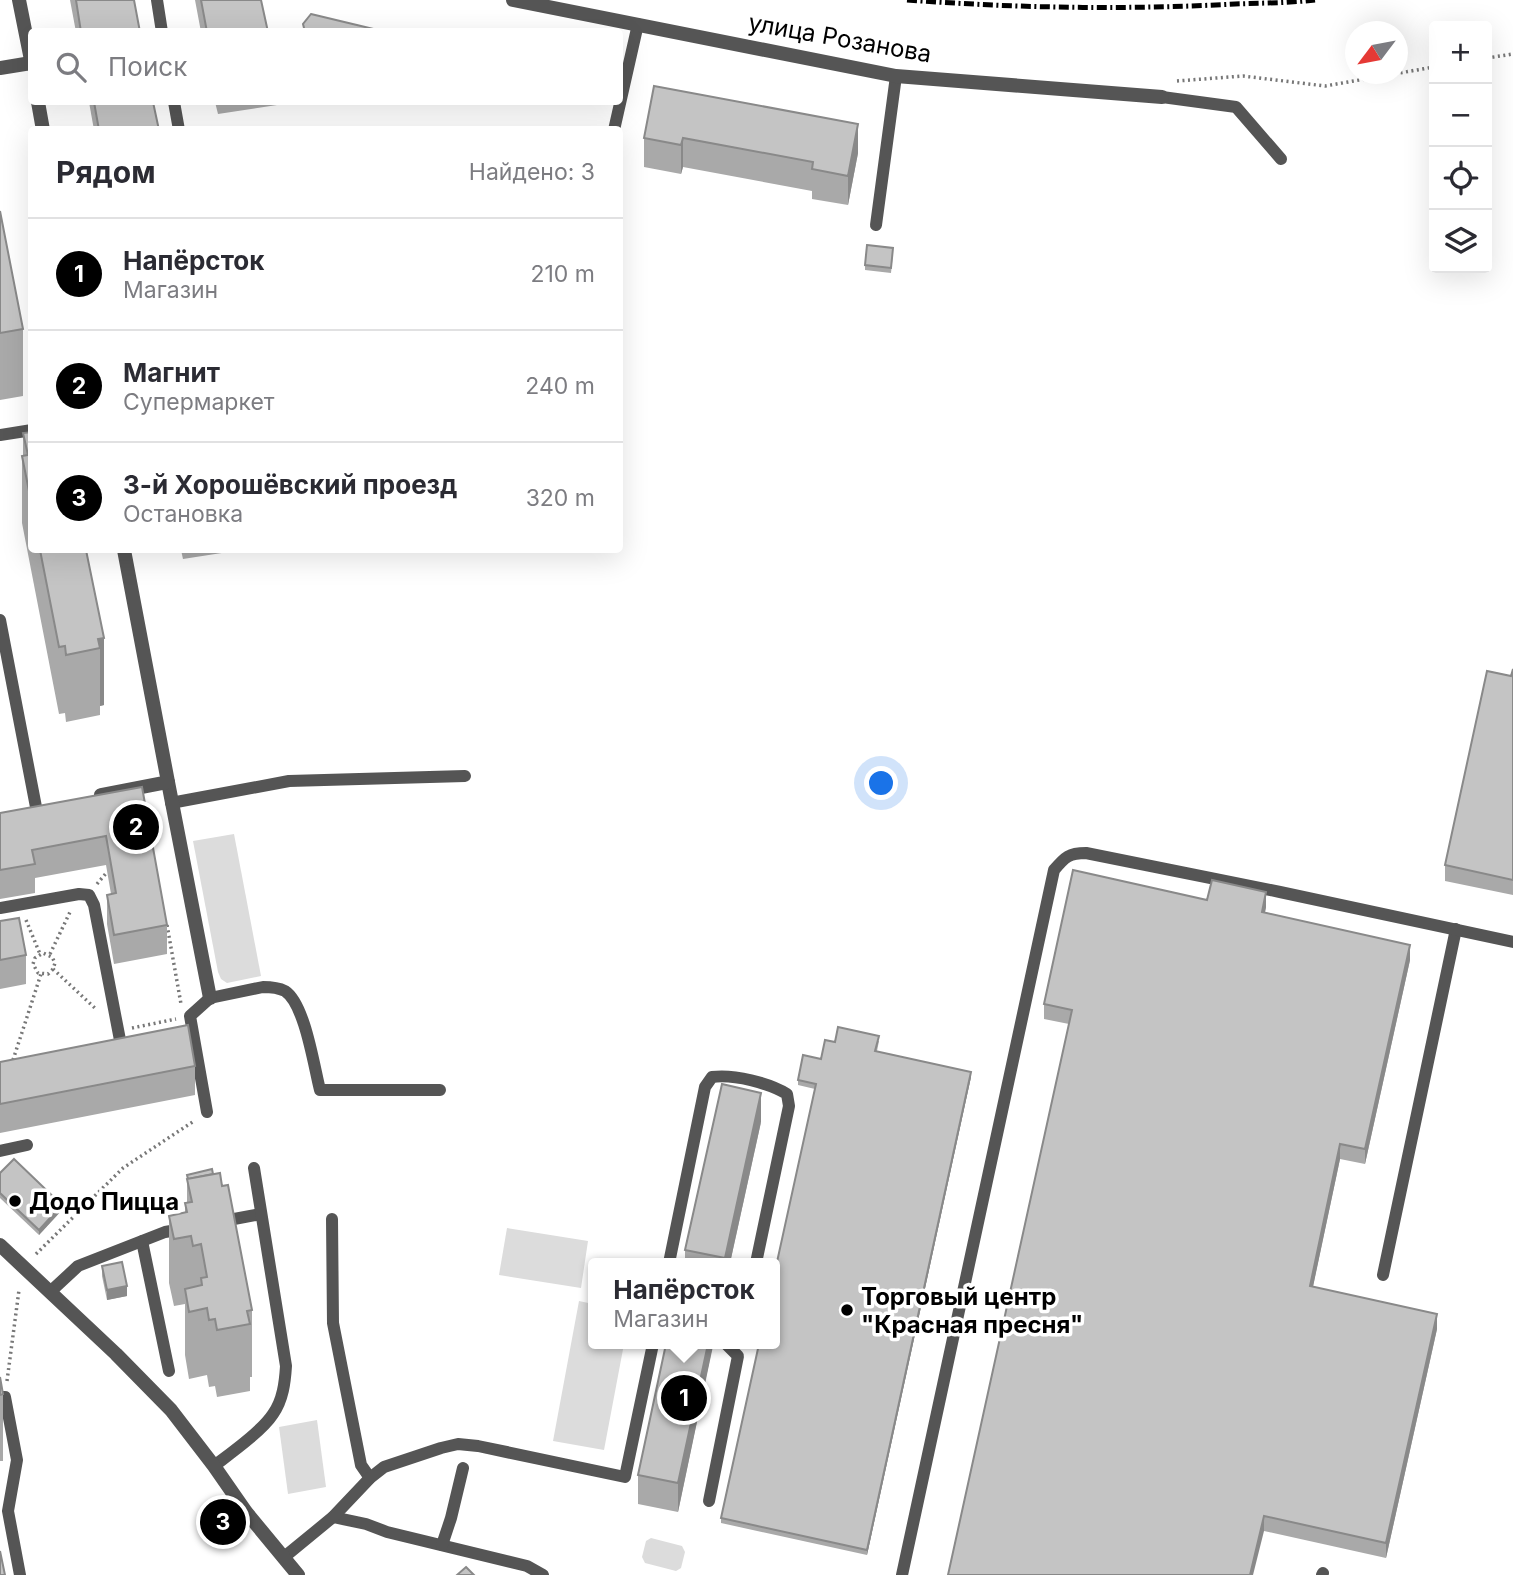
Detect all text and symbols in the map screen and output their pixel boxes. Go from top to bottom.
street label: улица Розанова [746,8,934,68]
north arrow [1345,21,1408,84]
map controls [1429,21,1492,273]
button: + [1429,21,1492,84]
search box [28,28,623,105]
icon: search [52,48,90,86]
text: Поиск [108,51,187,82]
button: − [1429,84,1492,147]
button: locate [1429,147,1492,210]
text: Рядом [56,154,156,190]
text: Найдено: 3 [469,158,595,186]
button: layers [1429,210,1492,273]
text: Напёрсток [123,245,264,276]
text: 1 [74,260,84,288]
text: 210 m [530,260,595,288]
text: Магазин [123,276,218,304]
text: Магнит [123,357,220,388]
text: 2 [72,372,86,400]
text: 240 m [525,372,595,400]
text: Супермаркет [123,388,275,416]
text: 3-й Хорошёвский проезд [123,469,457,500]
text: 3 [72,484,86,512]
text: 320 m [526,484,595,512]
text: Остановка [123,500,243,528]
your location [864,766,898,800]
pin: 2 [113,801,159,853]
place label: Додо Пицца [29,1187,179,1216]
marker: Додо Пицца [7,1193,23,1209]
popup [588,1258,780,1349]
text: Напёрсток [613,1274,755,1305]
place label: Торговый центр "Красная пресня" [861,1282,1083,1339]
marker: Торговый центр "Красная пресня" [839,1302,855,1318]
text: Магазин [613,1305,709,1333]
pin: 1 [661,1372,707,1424]
pin: 3 [200,1496,246,1548]

